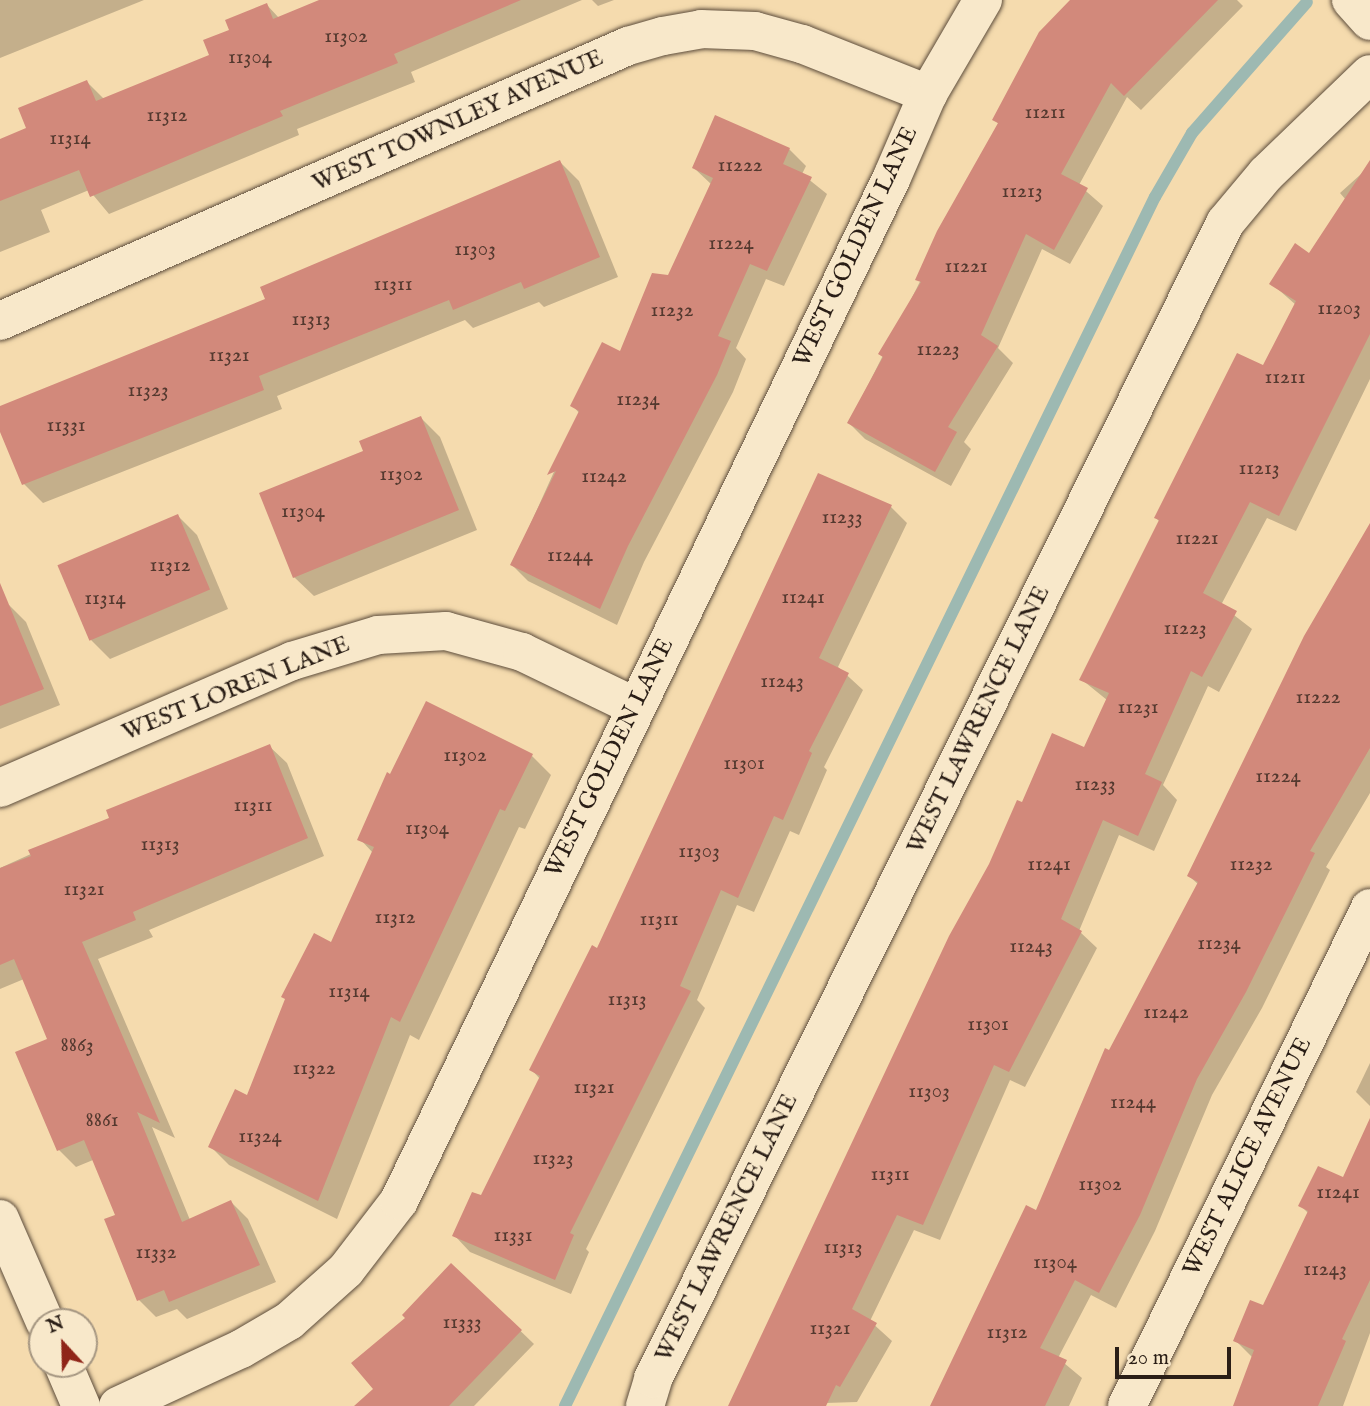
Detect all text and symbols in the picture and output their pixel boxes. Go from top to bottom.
house number: 11302 [324,24,368,50]
street label: WEST TOWNLEY AVENUE [308,44,608,198]
house number: 11304 [228,45,272,71]
house number: 11211 [1024,100,1066,126]
house number: 11312 [146,103,188,129]
street label: WEST GOLDEN LANE [787,122,925,372]
house number: 11314 [49,126,91,152]
house number: 11222 [717,153,763,179]
house number: 11213 [1001,179,1043,205]
house number: 11224 [708,231,754,257]
house number: 11303 [454,237,496,263]
house number: 11221 [944,254,988,280]
house number: 11311 [373,272,413,298]
house number: 11203 [1317,296,1361,322]
house number: 11232 [650,298,694,324]
house number: 11313 [291,307,331,333]
house number: 11223 [916,337,960,363]
house number: 11321 [208,343,250,369]
house number: 11211 [1264,365,1306,391]
house number: 11323 [127,378,169,404]
house number: 11234 [616,387,660,413]
house number: 11331 [46,413,86,439]
house number: 11213 [1238,456,1280,482]
house number: 11302 [379,462,423,488]
house number: 11242 [581,464,627,490]
house number: 11304 [281,499,325,525]
house number: 11233 [821,505,863,531]
house number: 11221 [1175,526,1219,552]
house number: 11244 [547,543,593,569]
house number: 11312 [149,553,191,579]
street label: WEST LAWRENCE LANE [901,581,1057,859]
house number: 11241 [781,585,825,611]
house number: 11314 [84,586,126,612]
house number: 11223 [1163,616,1207,642]
street label: WEST LOREN LANE [118,630,354,748]
street label: WEST GOLDEN LANE [540,634,680,882]
house number: 11243 [760,669,804,695]
house number: 11222 [1295,685,1341,711]
house number: 11231 [1117,695,1159,721]
house number: 11302 [443,743,487,769]
house number: 11301 [723,751,765,777]
house number: 11224 [1255,764,1301,790]
house number: 11233 [1074,772,1116,798]
house number: 11311 [233,793,273,819]
house number: 11304 [405,816,449,842]
house number: 11313 [140,832,180,858]
house number: 11303 [678,839,720,865]
house number: 11241 [1027,852,1071,878]
house number: 11232 [1229,852,1273,878]
house number: 11321 [63,877,105,903]
house number: 11312 [374,905,416,931]
house number: 11311 [639,907,679,933]
house number: 11234 [1197,931,1241,957]
house number: 11243 [1009,934,1053,960]
house number: 11314 [328,979,370,1005]
house number: 11313 [607,987,647,1013]
house number: 11242 [1143,1000,1189,1026]
house number: 11301 [967,1012,1009,1038]
house number: 8863 [60,1033,94,1059]
street label: WEST ALICE AVENUE [1178,1033,1318,1281]
house number: 11322 [292,1056,336,1082]
house number: 11321 [573,1075,615,1101]
house number: 11303 [908,1079,950,1105]
street label: WEST LAWRENCE LANE [649,1089,805,1367]
house number: 11244 [1110,1090,1156,1116]
house number: 8861 [85,1108,119,1134]
house number: 11324 [238,1124,282,1150]
house number: 11323 [532,1146,574,1172]
house number: 11311 [870,1162,910,1188]
house number: 11302 [1078,1172,1122,1198]
house number: 11241 [1316,1180,1360,1206]
house number: 11331 [493,1223,533,1249]
house number: 11313 [823,1235,863,1261]
house number: 11332 [135,1240,177,1266]
house number: 11304 [1033,1250,1077,1276]
house number: 11243 [1303,1257,1347,1283]
north arrow [28,1308,98,1378]
house number: 11333 [442,1310,482,1336]
text: N [44,1311,68,1340]
house number: 11321 [809,1316,851,1342]
house number: 11312 [986,1320,1028,1346]
scale bar [1118,1332,1234,1376]
text: 20 m [1128,1345,1169,1372]

